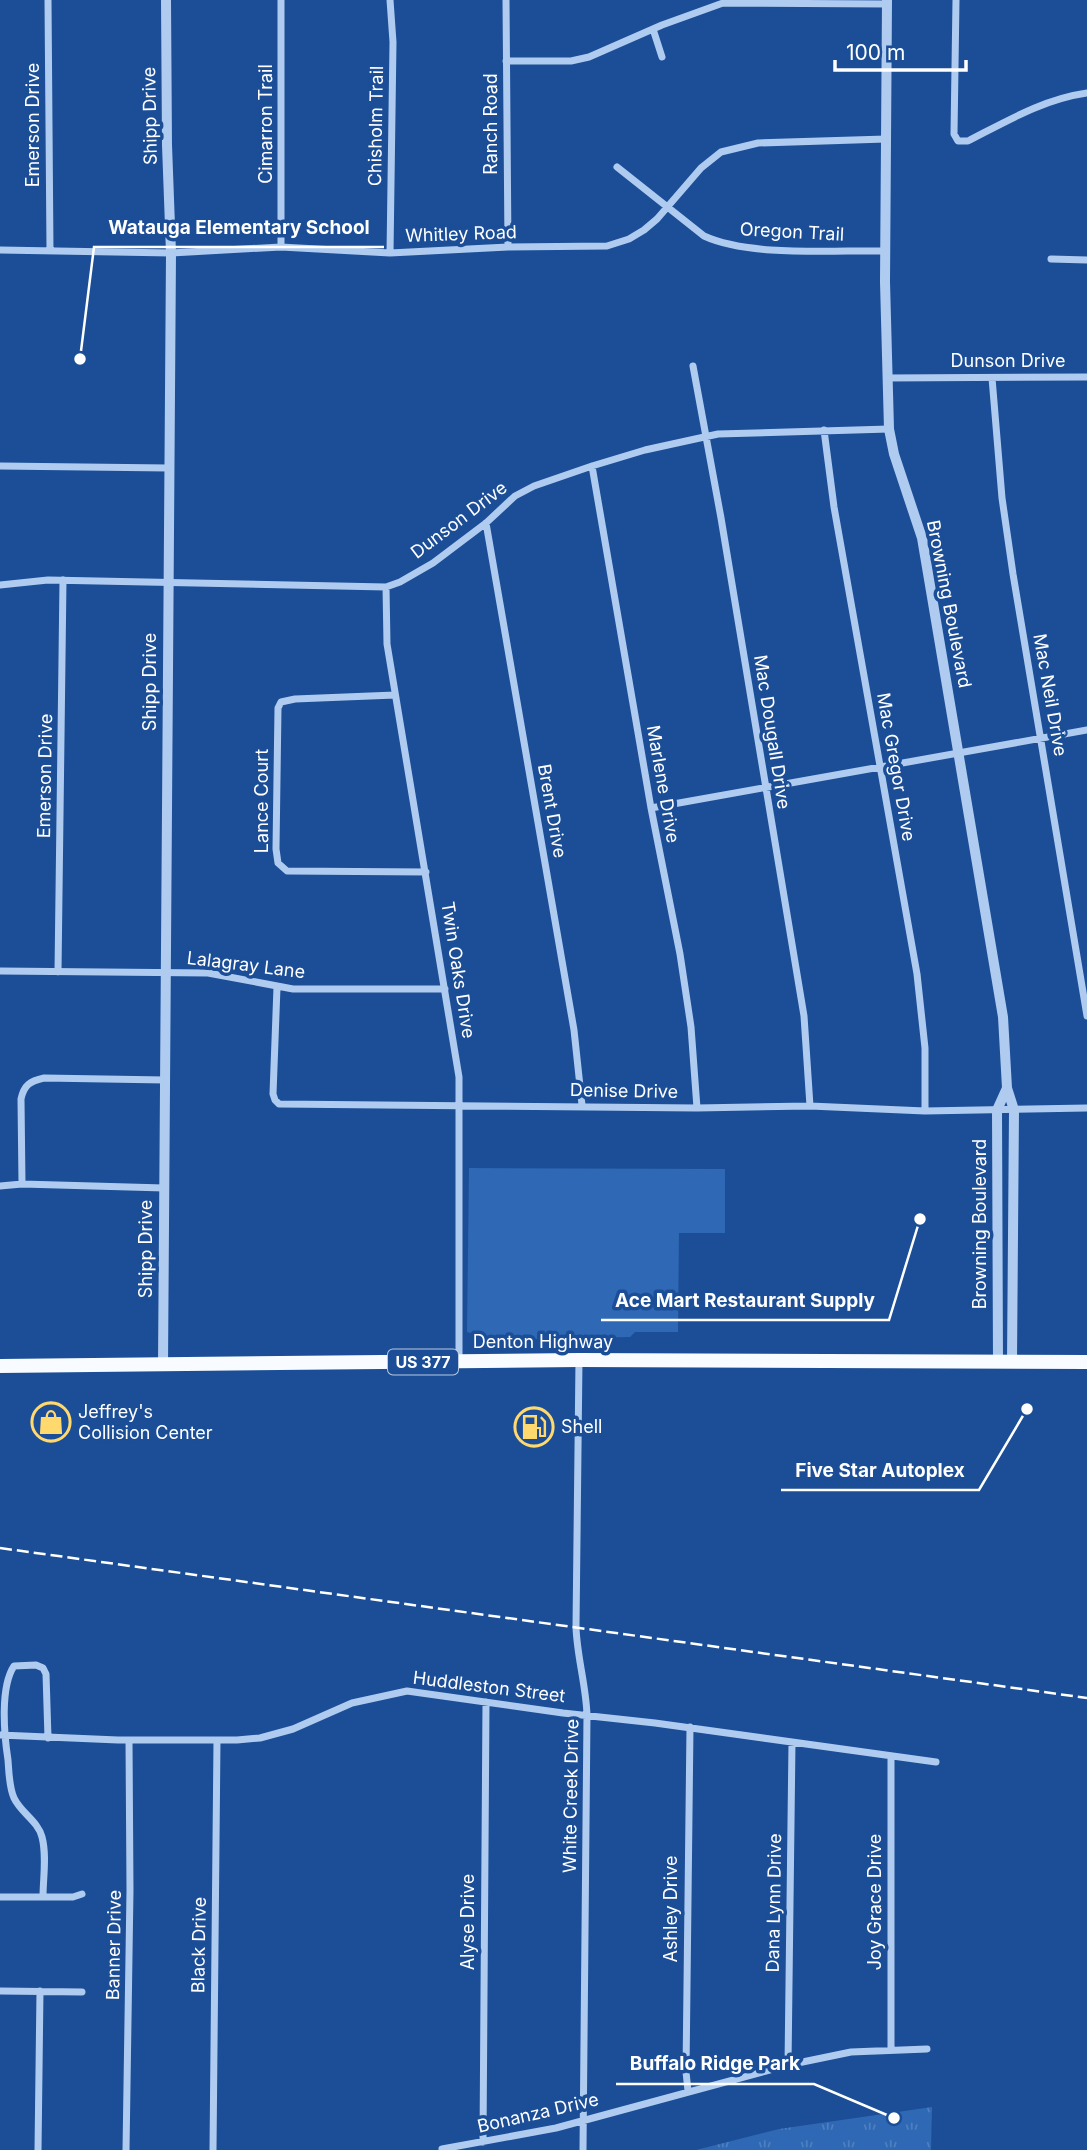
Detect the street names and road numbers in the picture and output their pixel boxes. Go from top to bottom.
street label: Emerson Drive [22,63,43,187]
street label: Cimarron Trail [255,64,276,184]
street label: Chisholm Trail [364,66,387,186]
street label: Shipp Drive [138,67,161,165]
street label: Ranch Road [480,73,501,175]
street label: Oregon Trail [739,218,845,245]
street label: Whitley Road [405,221,517,246]
street label: Dunson Drive [951,350,1065,371]
street label: Dunson Drive [406,477,511,563]
street label: Browning Boulevard [923,518,976,690]
street label: Mac Neil Drive [1029,632,1072,758]
street label: Shipp Drive [139,633,160,731]
street label: Mac Dougall Drive [750,653,795,810]
street label: Mac Gregor Drive [873,691,920,843]
street label: Emerson Drive [33,714,56,838]
street label: Marlene Drive [643,723,684,844]
street label: Lance Court [251,749,272,853]
street label: Brent Drive [534,762,571,860]
street label: Twin Oaks Drive [437,900,480,1040]
street label: Lalagray Lane [186,947,306,982]
street label: Denise Drive [570,1079,678,1102]
street label: Browning Boulevard [969,1139,990,1309]
street label: Shipp Drive [135,1200,156,1298]
street label: Denton Highway [473,1331,613,1352]
road number: US 377 [388,1350,458,1374]
street label: Huddleston Street [412,1667,567,1706]
street label: White Creek Drive [559,1719,582,1873]
street label: Dana Lynn Drive [762,1833,785,1973]
street label: Joy Grace Drive [864,1834,885,1970]
street label: Ashley Drive [660,1856,681,1962]
street label: Alyse Drive [457,1874,478,1970]
street label: Banner Drive [102,1890,125,2000]
street label: Black Drive [187,1897,210,1993]
street label: Bonanza Drive [475,2088,601,2137]

